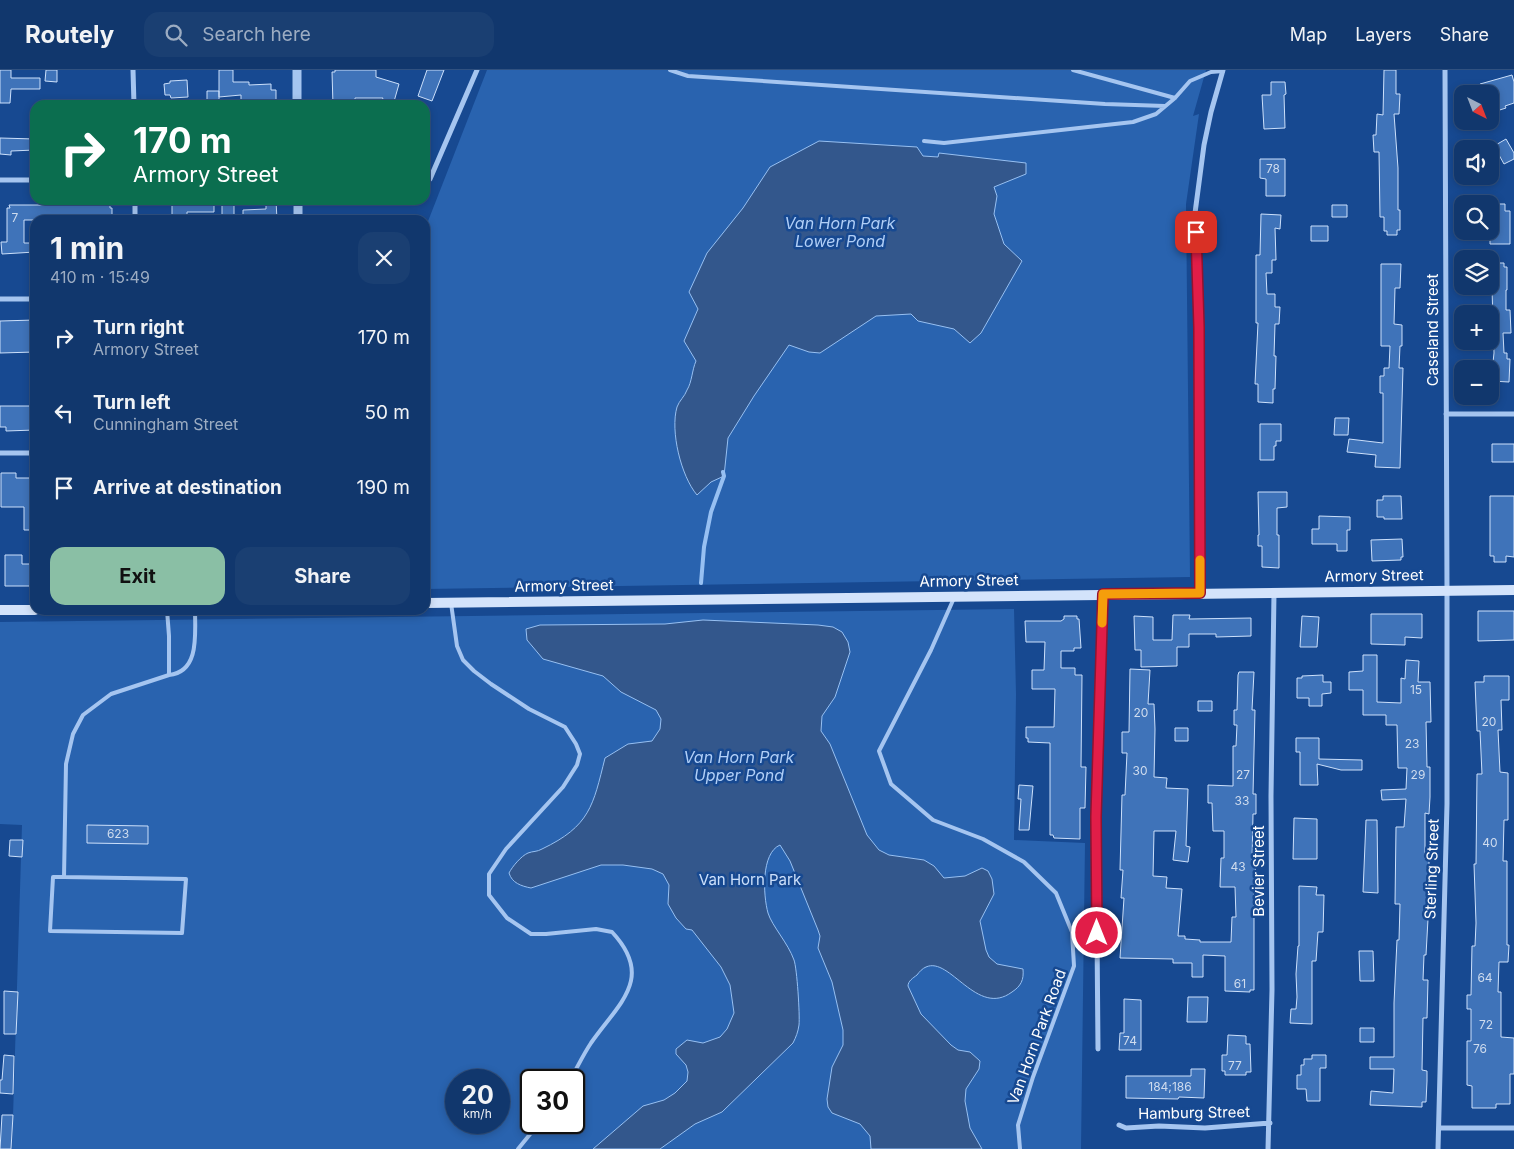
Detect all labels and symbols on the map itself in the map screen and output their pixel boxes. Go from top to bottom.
north arrow [1454,85,1499,130]
house number: 78 [1266,161,1280,176]
house number: 7 [12,210,19,225]
pin [1175,211,1217,253]
water label: Van Horn Park Lower Pond [785,213,896,251]
street label: Caseland Street [1423,274,1442,386]
street label: Armory Street [1324,565,1424,586]
street label: Armory Street [919,570,1019,591]
street label: Armory Street [514,575,614,596]
house number: 15 [1410,682,1422,697]
house number: 20 [1134,705,1148,720]
house number: 20 [1482,714,1496,729]
house number: 23 [1405,736,1419,751]
water label: Van Horn Park Upper Pond [684,747,795,785]
house number: 30 [1133,763,1147,778]
house number: 27 [1236,767,1250,782]
house number: 29 [1411,767,1425,782]
house number: 33 [1235,793,1249,808]
street label: Sterling Street [1420,818,1443,920]
street label: Bevier Street [1249,825,1268,917]
house number: 623 [107,826,129,841]
house number: 40 [1482,835,1498,850]
house number: 43 [1230,859,1246,874]
park label: Van Horn Park [699,870,802,889]
position arrow [1070,906,1122,958]
street label: Van Horn Park Road [1003,967,1070,1107]
house number: 64 [1477,970,1493,985]
house number: 61 [1234,976,1246,991]
house number: 72 [1479,1017,1493,1032]
house number: 74 [1123,1033,1137,1048]
house number: 76 [1473,1041,1487,1056]
house number: 77 [1228,1058,1242,1073]
speed limit sign: 30 [520,1069,585,1134]
house number: 184;186 [1148,1079,1192,1094]
street label: Hamburg Street [1138,1102,1250,1123]

